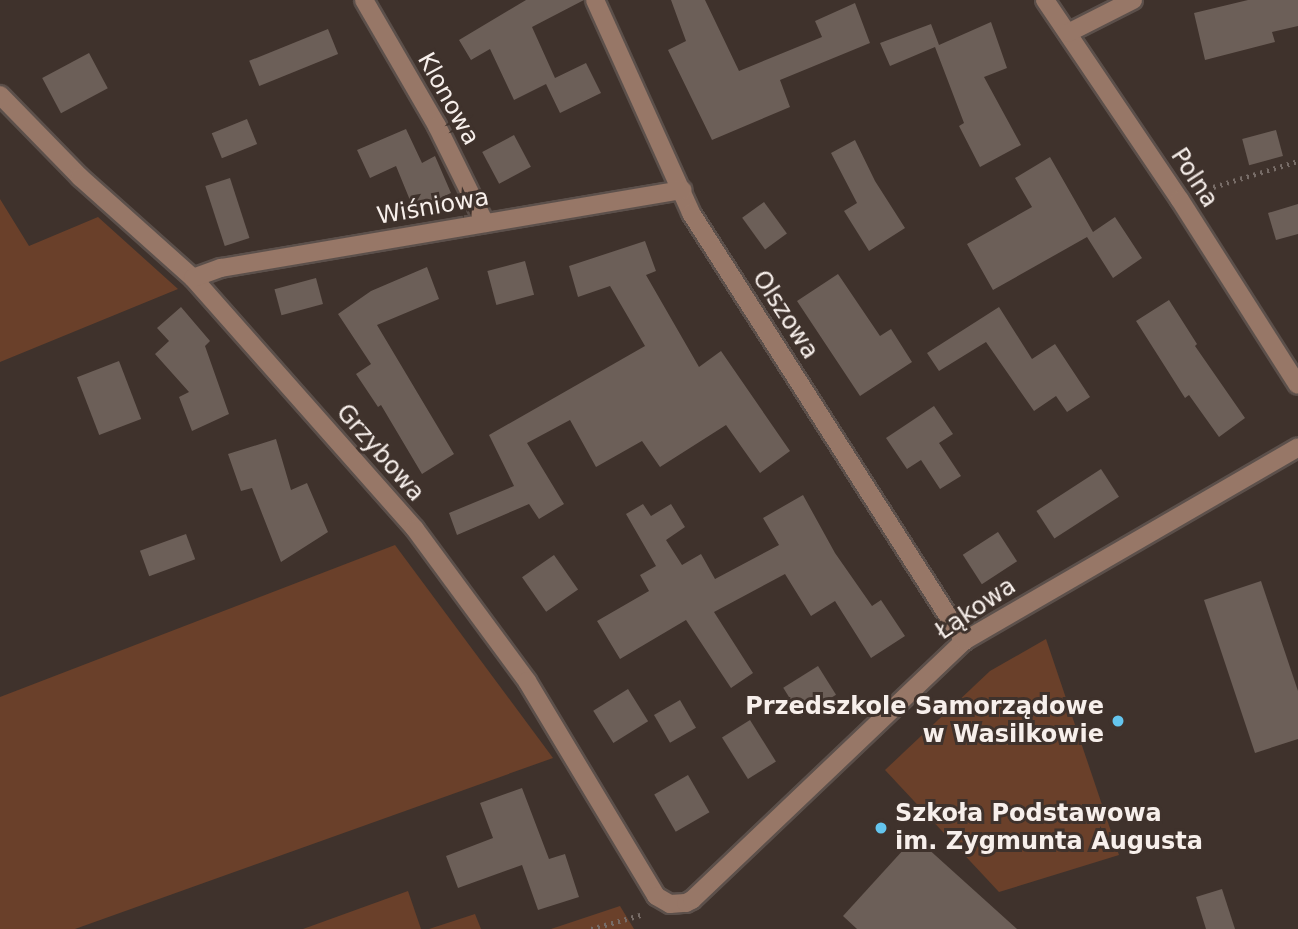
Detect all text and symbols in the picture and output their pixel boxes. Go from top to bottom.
street label: Klonowa [411,48,485,150]
street label: Polna [1164,143,1224,213]
street label: Wiśniowa [375,183,491,231]
street label: Olszowa [746,265,824,365]
street label: Grzybowa [330,398,430,508]
street label: Łąkowa [931,572,1021,646]
place label: Przedszkole Samorządowe w Wasilkowie [745,693,1104,749]
marker: Przedszkole Samorządowe w Wasilkowie [1110,713,1126,729]
place label: Szkoła Podstawowa im. Zygmunta Augusta [895,800,1203,856]
marker: Szkoła Podstawowa im. Zygmunta Augusta [873,820,889,836]

